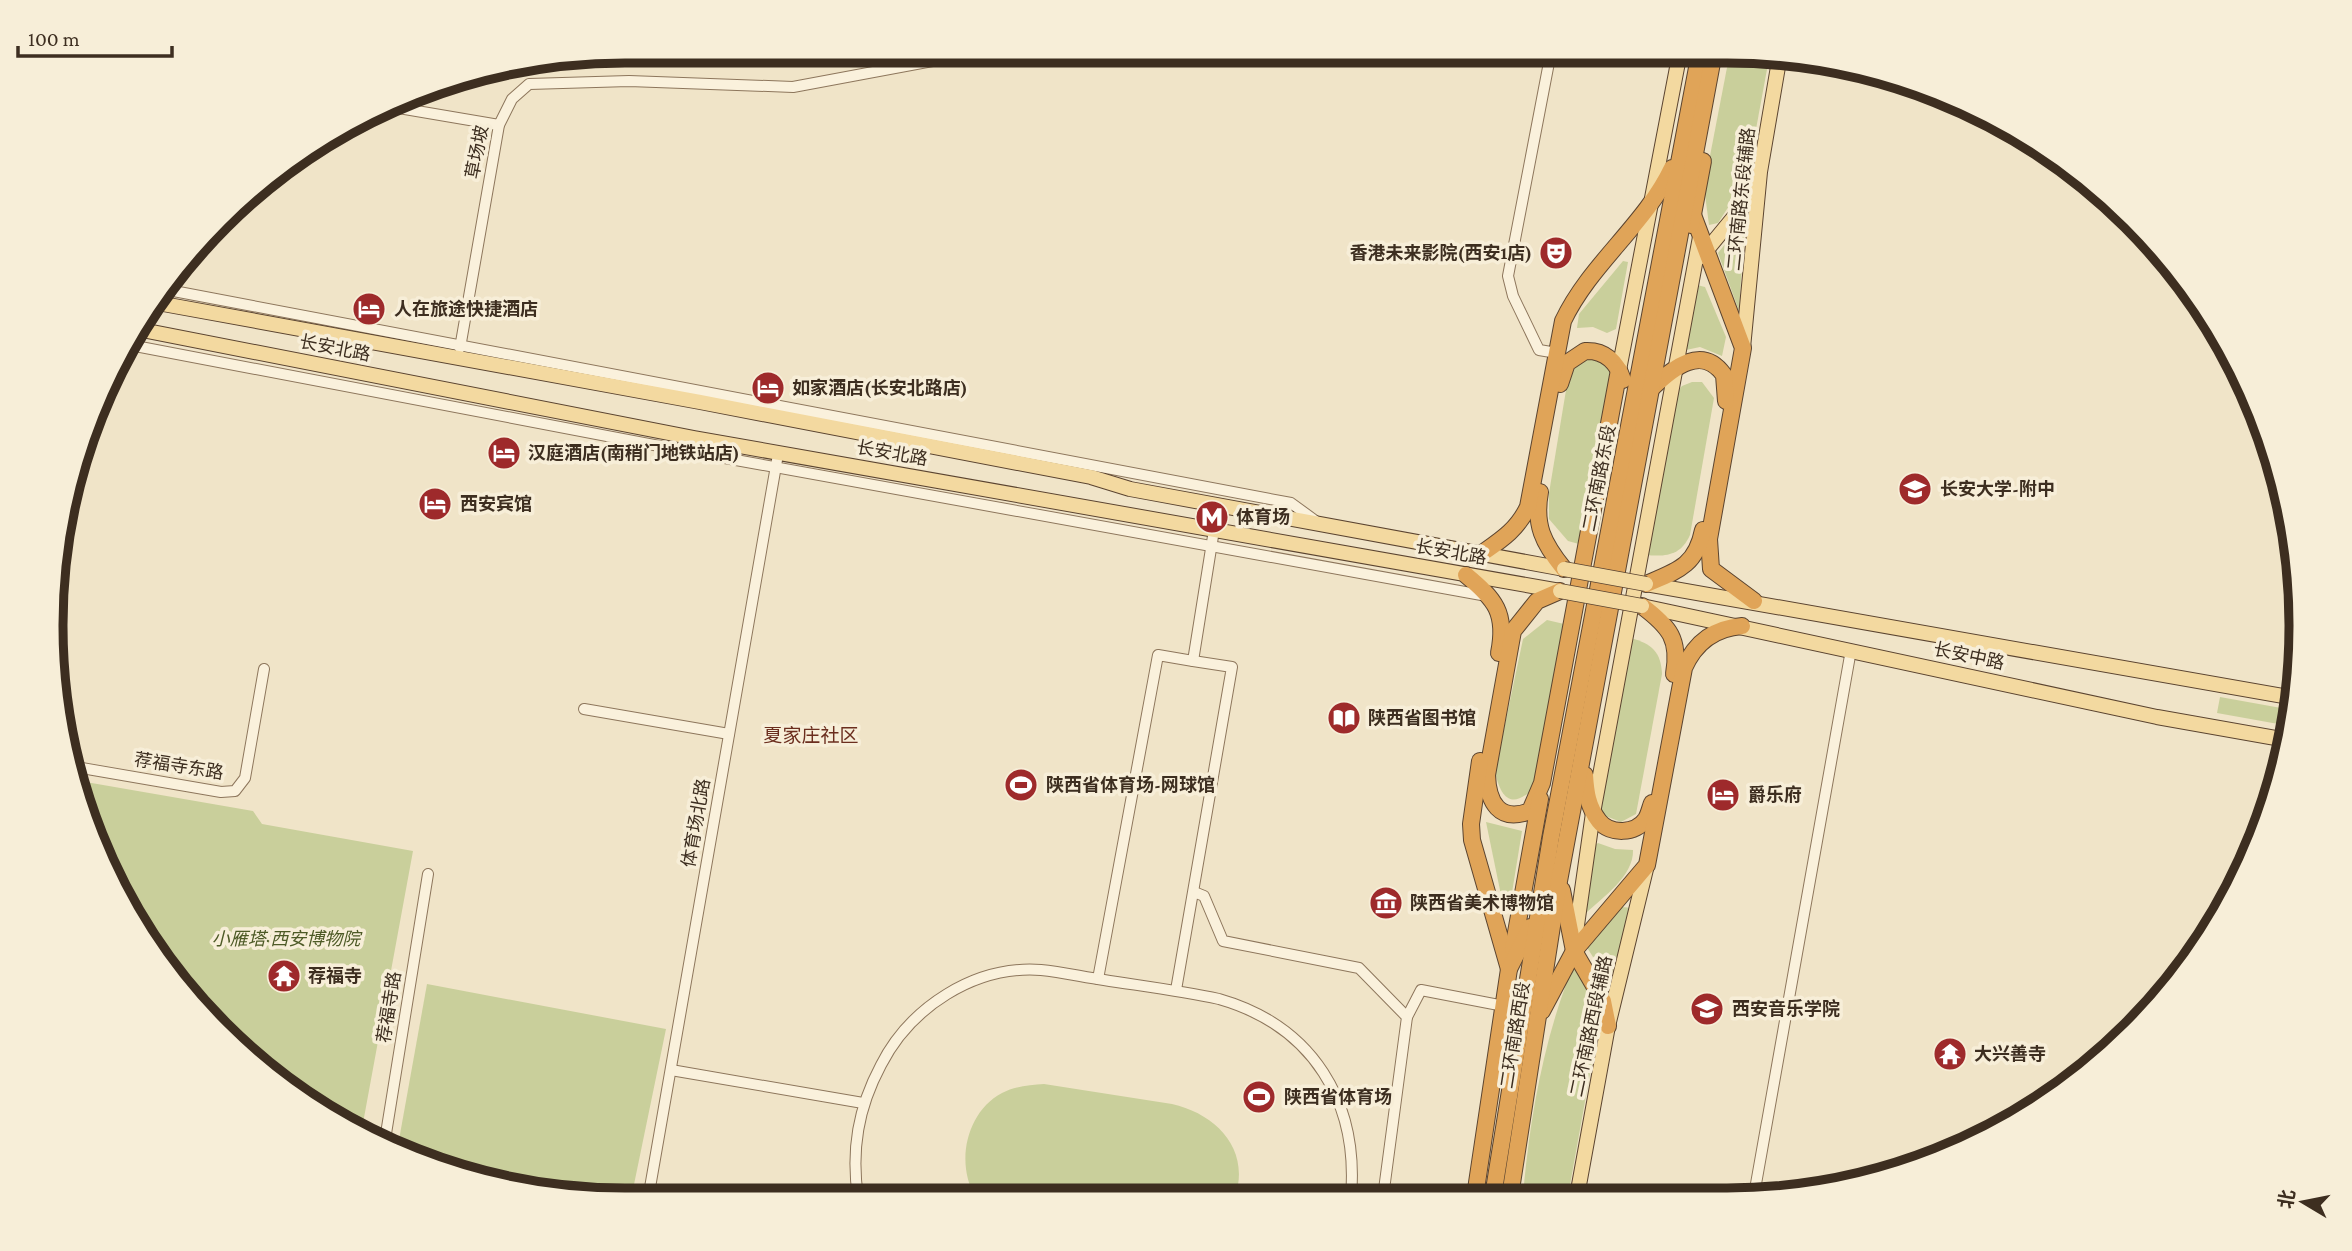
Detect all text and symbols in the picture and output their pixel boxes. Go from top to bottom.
scale bar [18,14,172,58]
text: 100 m [28,27,80,51]
street label: 草场坡 [462,124,492,180]
street label: 二环南路东段辅路 [1724,126,1758,272]
theatre icon: 香港未来影院(西安1店) [1537,234,1575,272]
place label: 香港未来影院(西安1店) [1350,243,1532,264]
hotel icon: 人在旅途快捷酒店 [350,290,388,328]
place label: 人在旅途快捷酒店 [394,299,538,319]
street label: 长安北路 [298,331,372,365]
hotel icon: 如家酒店(长安北路店) [749,369,787,407]
place label: 如家酒店(长安北路店) [792,378,968,399]
street label: 二环南路东段 [1579,423,1619,533]
hotel icon: 汉庭酒店(南稍门地铁站店) [485,434,523,472]
street label: 长安北路 [855,437,929,469]
place label: 汉庭酒店(南稍门地铁站店) [528,443,740,464]
school or university icon: 长安大学-附中 [1896,470,1934,508]
place label: 长安大学-附中 [1940,479,2055,499]
hotel icon: 西安宾馆 [416,485,454,523]
place label: 西安宾馆 [460,494,532,514]
metro station icon: 体育场 [1193,498,1231,536]
place label: 体育场 [1236,507,1290,527]
street label: 长安北路 [1414,536,1488,568]
street label: 长安中路 [1932,639,2006,673]
library icon: 陕西省图书馆 [1325,699,1363,737]
place label: 陕西省图书馆 [1368,708,1476,728]
district label: 夏家庄社区 [763,725,859,746]
street label: 荐福寺东路 [133,749,225,783]
sports icon: 陕西省体育场-网球馆 [1002,766,1040,804]
place label: 陕西省体育场-网球馆 [1046,775,1215,795]
hotel icon: 爵乐府 [1704,776,1742,814]
street label: 体育场北路 [678,777,714,869]
place label: 爵乐府 [1748,785,1802,805]
museum icon: 陕西省美术博物馆 [1367,884,1405,922]
place label: 陕西省美术博物馆 [1410,893,1554,913]
park label: 小雁塔·西安博物院 [212,929,363,949]
street label: 二环南路西段辅路 [1566,953,1616,1099]
temple icon: 荐福寺 [265,957,303,995]
place label: 荐福寺 [308,966,362,986]
street label: 荐福寺路 [373,970,405,1044]
street label: 二环南路西段 [1497,980,1533,1090]
school or university icon: 西安音乐学院 [1688,990,1726,1028]
place label: 西安音乐学院 [1732,999,1840,1019]
temple icon: 大兴善寺 [1931,1035,1969,1073]
place label: 大兴善寺 [1974,1044,2046,1064]
sports icon: 陕西省体育场 [1240,1078,1278,1116]
place label: 陕西省体育场 [1284,1087,1392,1107]
north arrow [2268,1167,2338,1237]
text: 北 [2275,1188,2299,1210]

